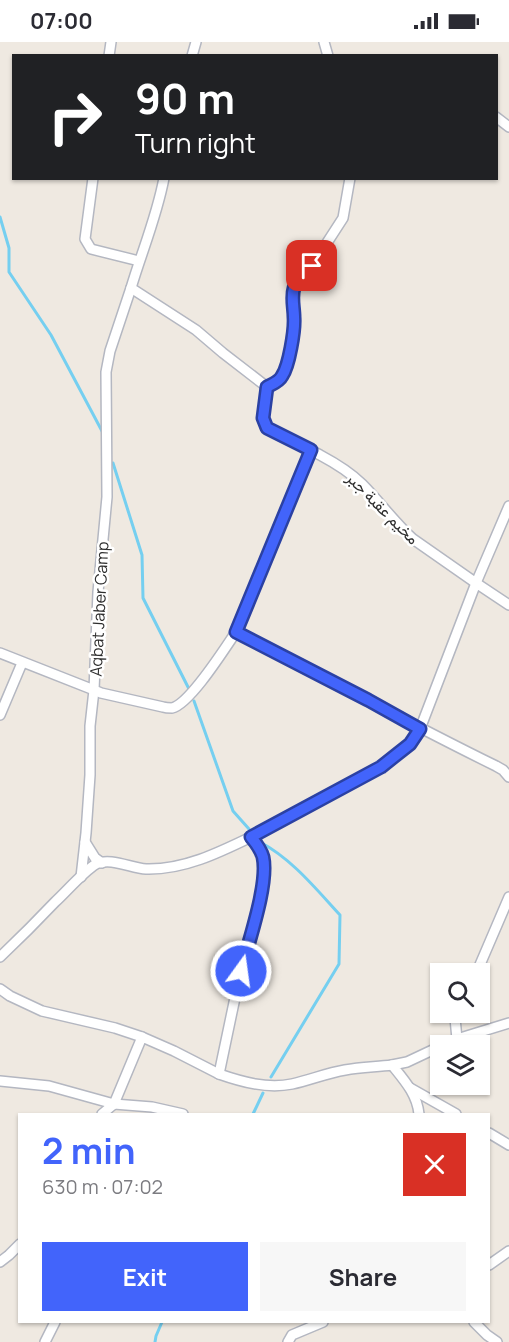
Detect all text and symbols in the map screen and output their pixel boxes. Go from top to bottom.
text: 07:00 [30,6,93,36]
text: 90 m [135,69,235,127]
icon: right [36,78,114,156]
text: Turn right [135,124,256,161]
pin [286,240,337,291]
icon: arrive [295,249,328,282]
street label: مخيم عقبة جبر [341,466,424,549]
street label: Aqbat Jaber Camp [84,541,114,677]
position arrow [209,939,273,1003]
map controls [430,963,490,1095]
button: search [430,963,490,1023]
button: layers [430,1035,490,1095]
text: 2 min [42,1126,136,1175]
button: close [403,1133,466,1196]
text: 630 m · 07:02 [42,1173,163,1200]
button: Exit [42,1242,248,1311]
button: Share [260,1242,466,1311]

